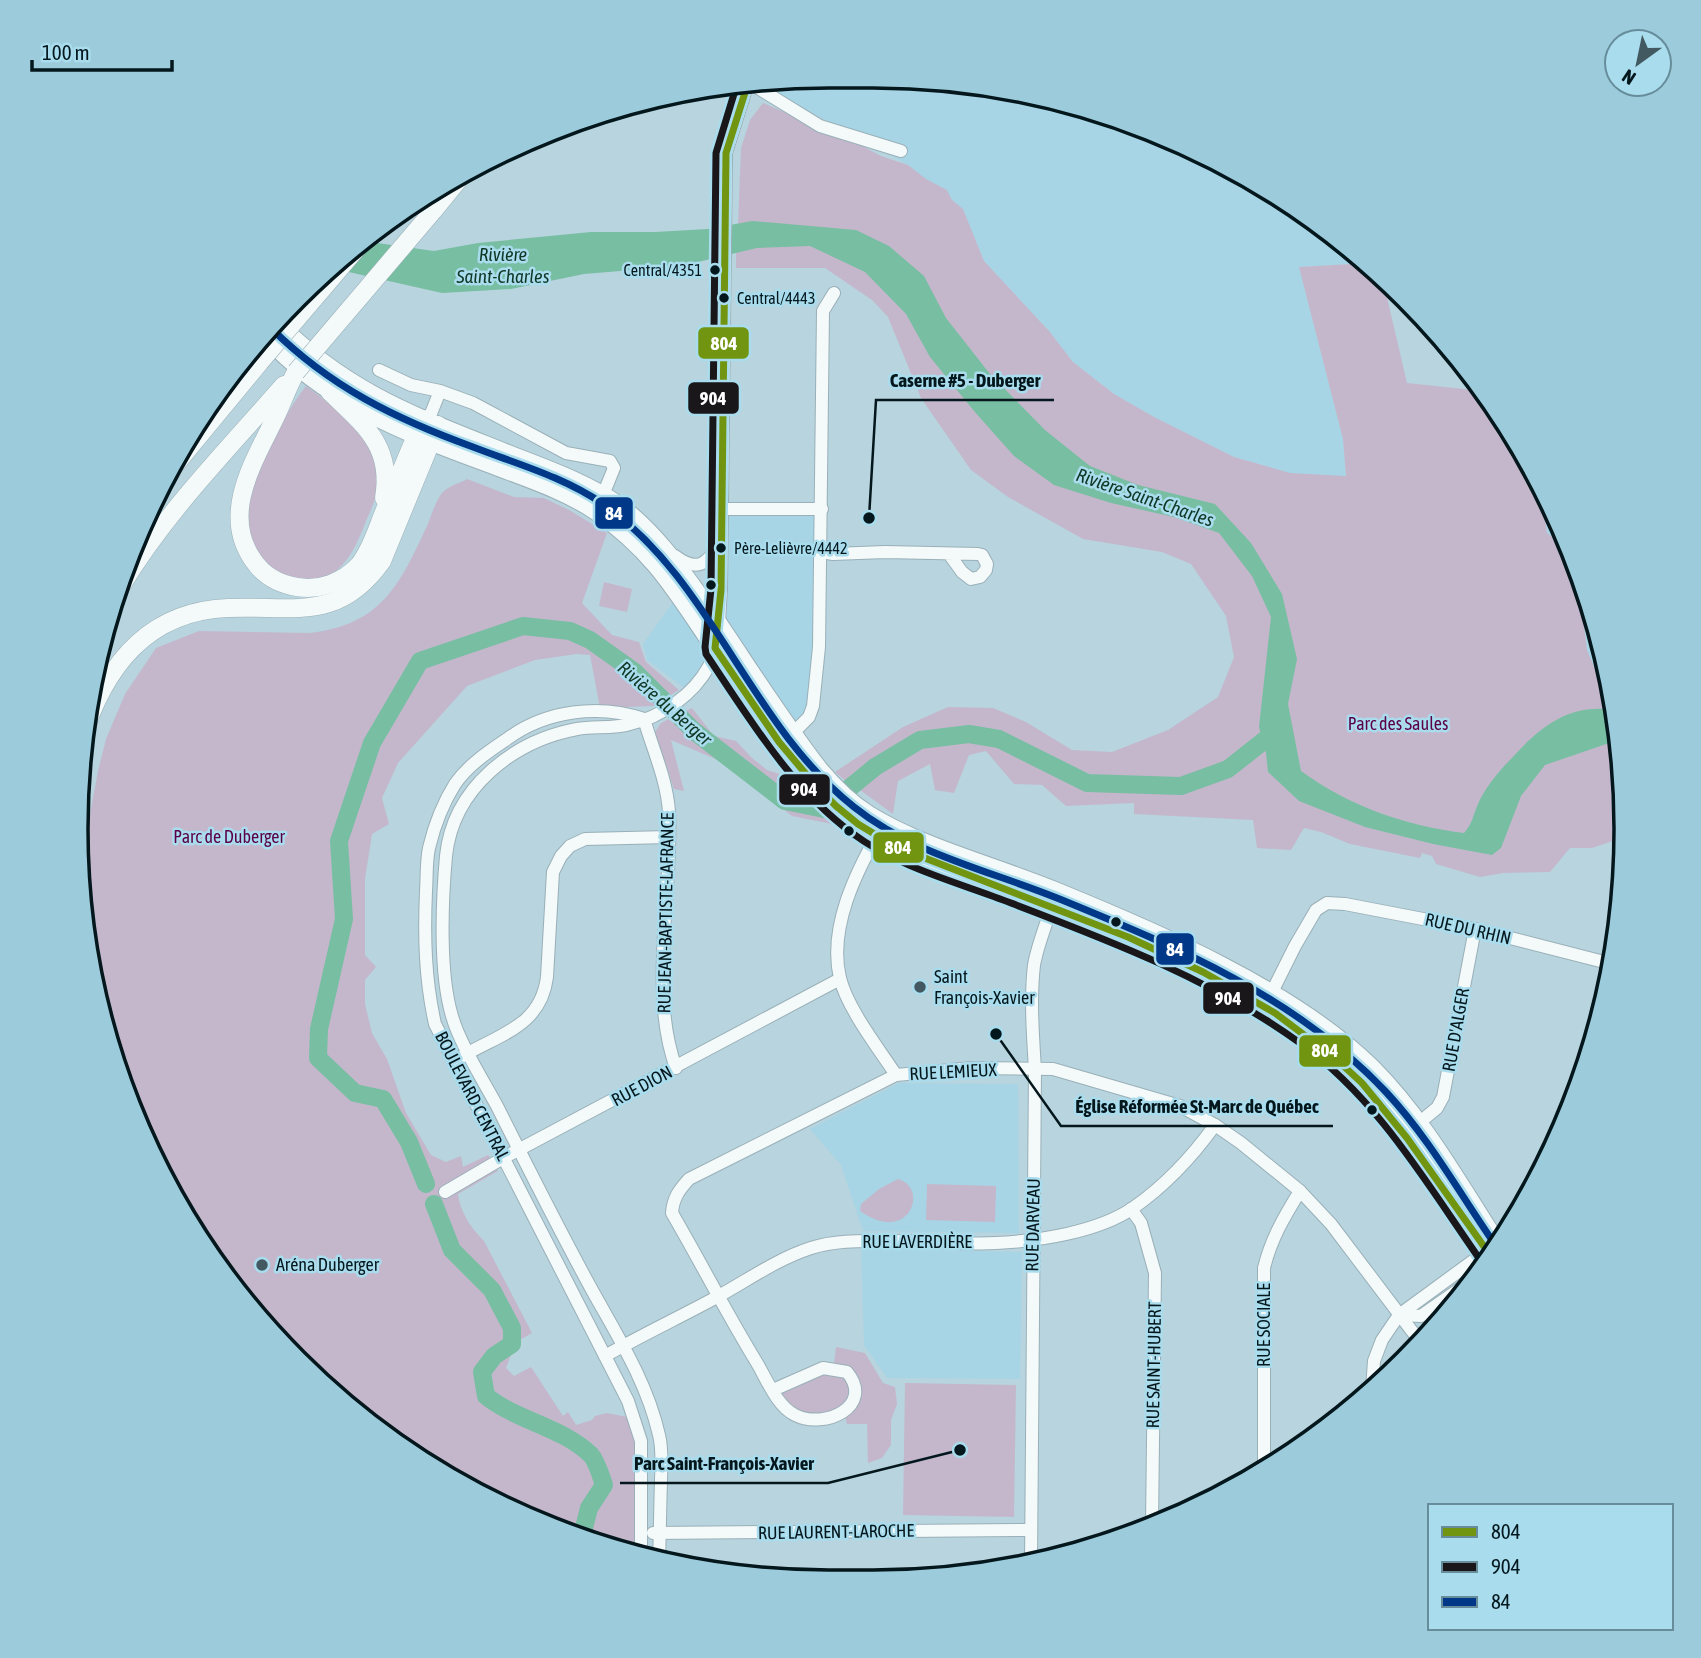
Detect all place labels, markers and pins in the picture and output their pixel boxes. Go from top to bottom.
place label: Central/4351 [624,261,702,279]
marker: Central/4351 [708,263,722,277]
place label: Central/4443 [737,289,815,307]
marker: Central/4443 [717,291,731,305]
callout: Caserne #5 - Duberger [876,360,1054,400]
place label: Père-Lelièvre/4442 [734,539,847,557]
marker: Père-Lelièvre/4442 [714,541,728,555]
unlabelled marker [704,578,718,592]
unlabelled marker [842,824,856,838]
unlabelled marker [1109,915,1123,929]
place label: Saint François-Xavier [934,966,1035,1008]
marker: Saint François-Xavier [912,979,928,995]
callout: Église Réformée St-Marc de Québec [1061,1086,1333,1126]
unlabelled marker [1365,1103,1379,1117]
place label: Aréna Duberger [276,1254,380,1275]
marker: Aréna Duberger [254,1257,270,1273]
callout: Parc Saint-François-Xavier [620,1443,828,1483]

